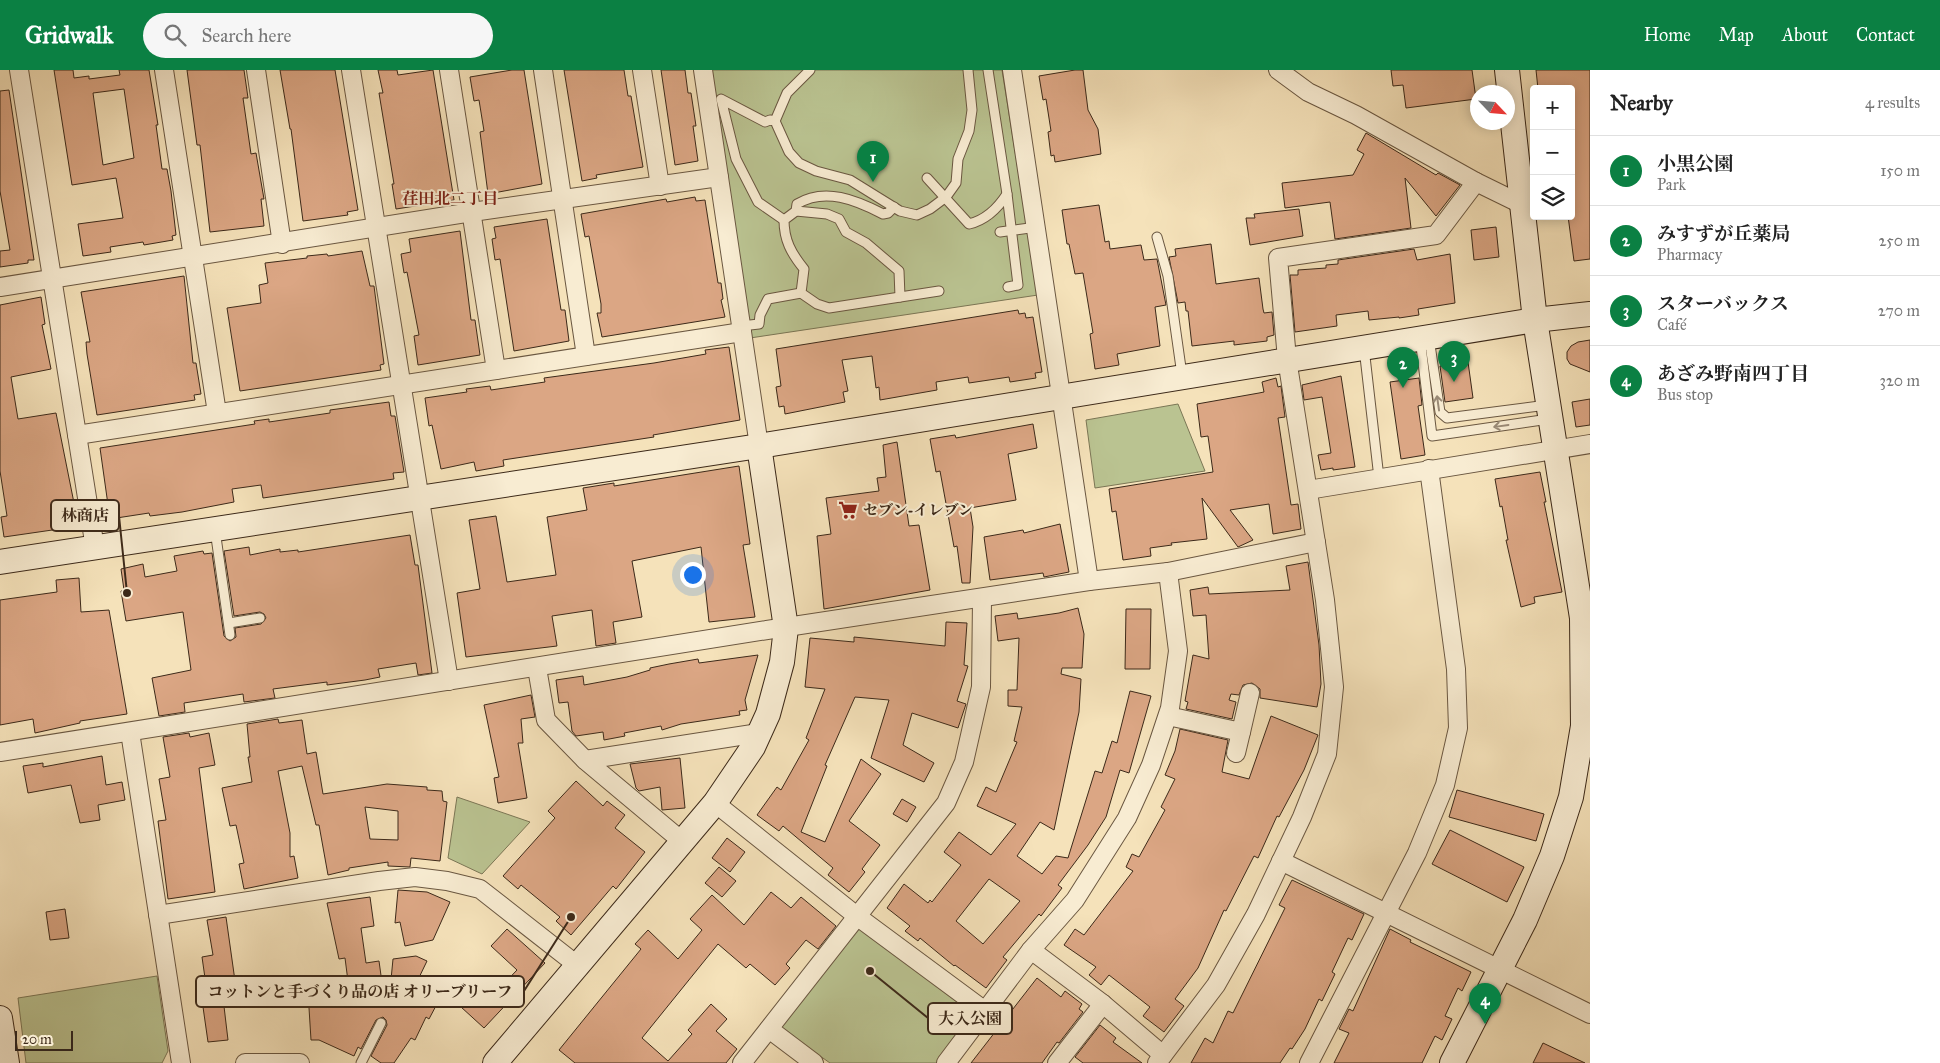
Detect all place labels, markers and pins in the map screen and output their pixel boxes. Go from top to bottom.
pin: 1 [857,141,889,182]
pin: 3 [1438,341,1470,382]
pin: 2 [1387,347,1419,388]
supermarket icon: セブン-イレブン [837,499,859,521]
callout: 林商店 [51,500,119,531]
place label: セブン-イレブン [863,501,973,519]
callout: コットンと手づくり品の店 オリーブリーフ [196,976,524,1007]
pin: 4 [1469,983,1501,1024]
callout: 大入公園 [928,1003,1012,1034]

